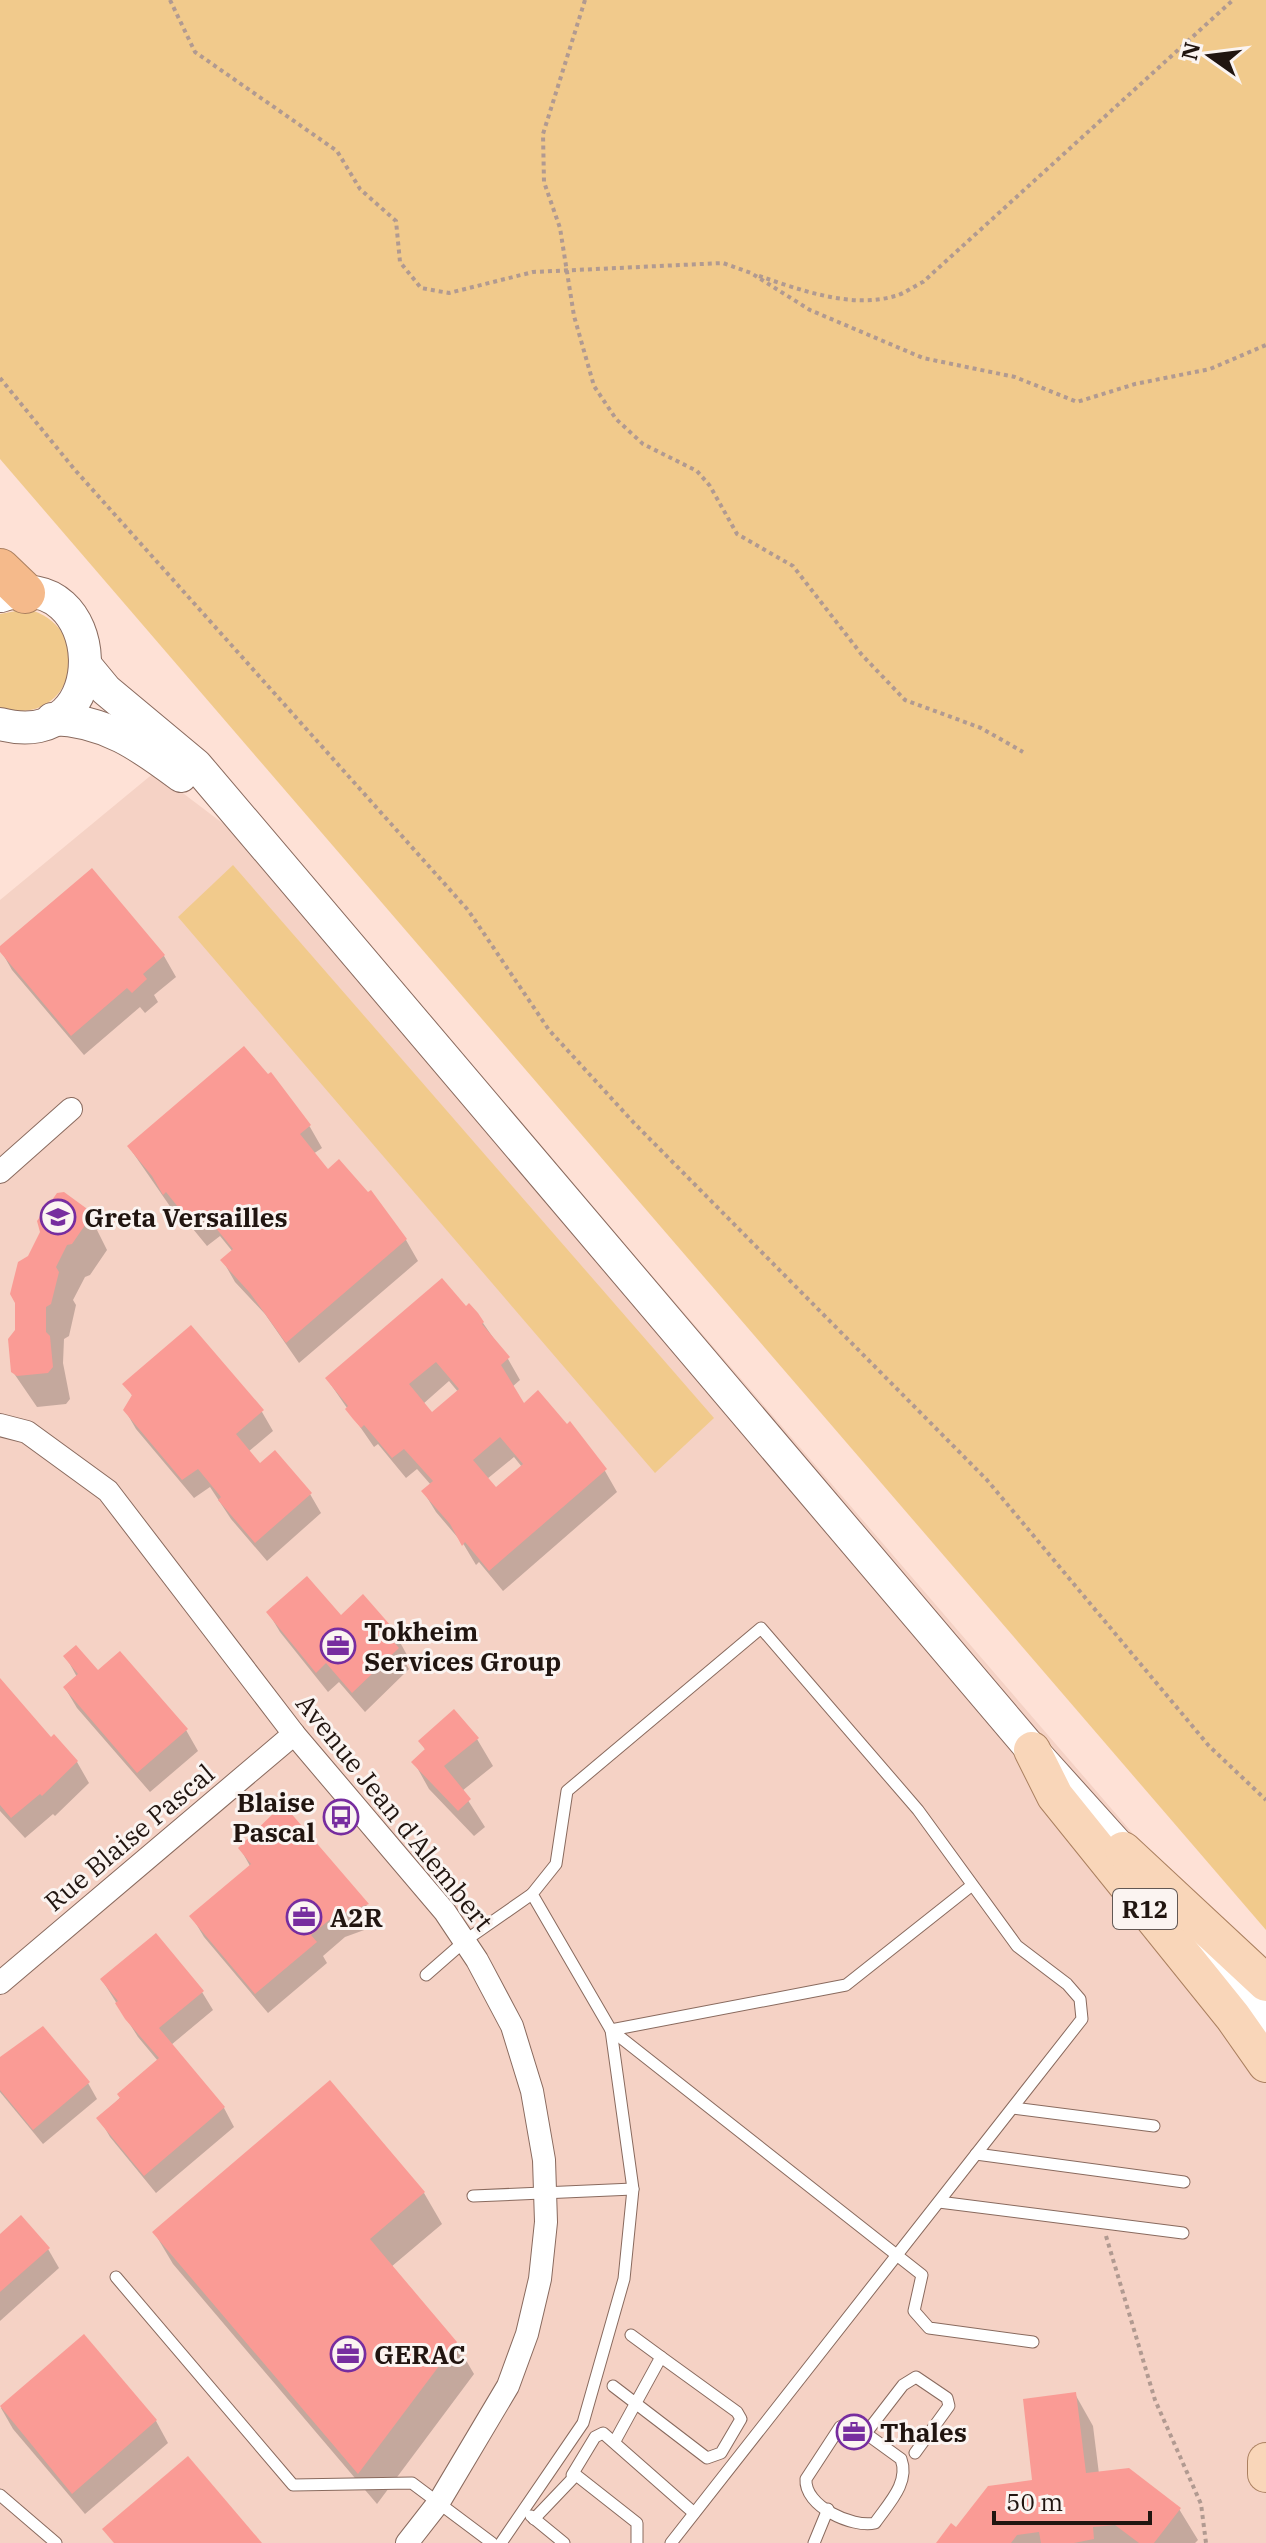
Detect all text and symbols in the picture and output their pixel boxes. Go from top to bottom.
north arrow [1170,16,1250,96]
text: N [1174,39,1206,63]
school or university icon: Greta Versailles [39,1198,77,1236]
place label: Greta Versailles [84,1200,288,1234]
place label: Tokheim Services Group [364,1614,561,1678]
office icon: Tokheim Services Group [319,1627,357,1665]
street label: Avenue Jean d'Alembert [289,1687,501,1937]
street label: Rue Blaise Pascal [37,1756,221,1918]
place label: Blaise Pascal [232,1785,315,1849]
bus stop icon: Blaise Pascal [322,1798,360,1836]
road number: R12 [1113,1889,1177,1929]
office icon: A2R [285,1898,323,1936]
place label: A2R [330,1900,383,1934]
office icon: GERAC [329,2335,367,2373]
place label: GERAC [374,2337,465,2371]
office icon: Thales [835,2413,873,2451]
place label: Thales [880,2415,967,2449]
scale bar [994,2475,1150,2525]
text: 50 m [1006,2486,1063,2518]

